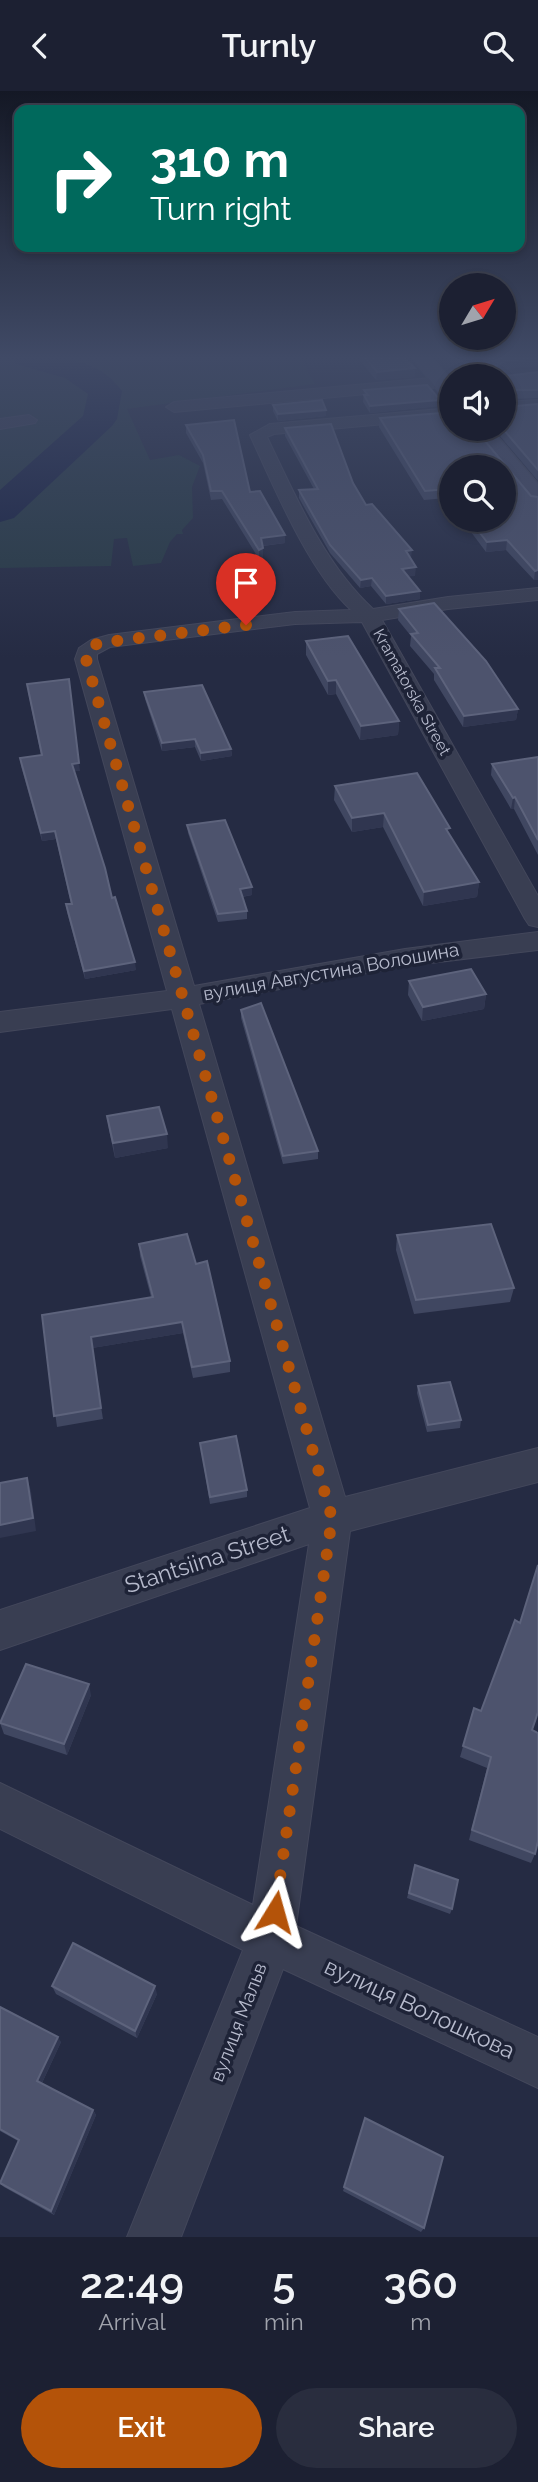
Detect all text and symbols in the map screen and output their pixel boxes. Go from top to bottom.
icon: back [21,27,59,65]
text: Turnly [222,27,316,64]
icon: search [479,27,517,65]
text: 310 m [150,131,289,188]
icon: right [35,133,126,224]
text: Turn right [150,190,291,227]
north arrow [439,273,516,350]
map controls [439,273,516,532]
button: sound [439,364,516,441]
button: search [439,455,516,532]
pin [216,553,276,625]
icon: arrive [227,564,265,602]
street label: Kramatorska Street [369,625,455,759]
street label: вулиця Августина Волошина [201,938,461,1004]
street label: Stantsiina Street [121,1520,293,1598]
position arrow [238,1875,312,1949]
street label: вулиця Волошкова [321,1952,519,2064]
street label: вулиця Мальв [205,1960,271,2084]
text: 22:49 [80,2259,184,2308]
text: 5 [272,2259,295,2308]
text: 360 [384,2259,458,2308]
text: Arrival [98,2308,166,2335]
text: min [264,2308,304,2335]
text: m [410,2308,431,2335]
button: Exit [21,2388,262,2468]
button: Share [276,2388,517,2468]

